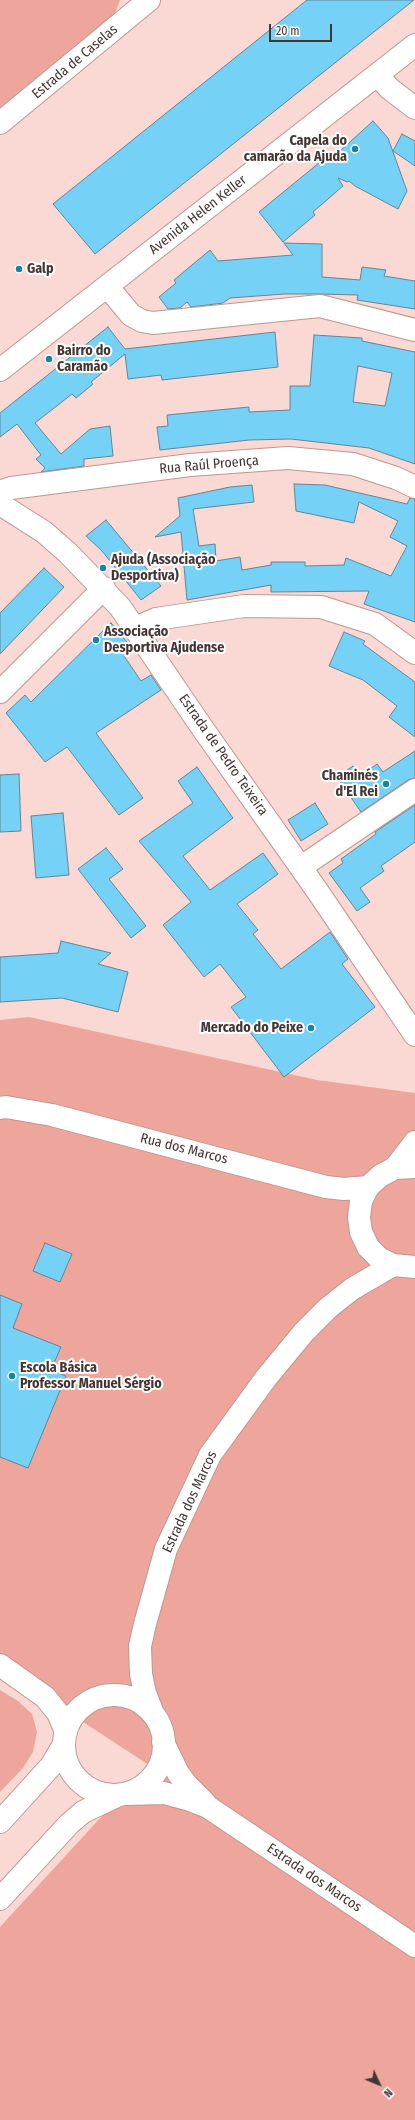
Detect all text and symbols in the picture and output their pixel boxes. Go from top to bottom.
scale bar [271,16,334,42]
street label: Estrada de Caselas [29,21,121,103]
text: 20 m [276,24,300,38]
place label: Capela do camarão da Ajuda [244,133,347,166]
marker: Capela do camarão da Ajuda [350,144,360,154]
street label: Avenida Helen Keller [146,172,250,258]
place label: Galp [27,261,54,277]
marker: Galp [14,264,24,274]
place label: Bairro do Caramão [57,343,111,376]
marker: Bairro do Caramão [44,354,54,364]
street label: Rua Raúl Proença [159,452,259,478]
place label: Ajuda (Associação Desportiva) [111,552,216,584]
marker: Ajuda (Associação Desportiva) [98,563,108,573]
place label: Associação Desportiva Ajudense [104,624,224,656]
marker: Associação Desportiva Ajudense [91,635,101,645]
street label: Estrada de Pedro Teixeira [175,691,271,819]
place label: Chaminés d'El Rei [322,768,378,800]
marker: Chaminés d'El Rei [381,779,391,789]
place label: Mercado do Peixe [201,1020,303,1036]
marker: Mercado do Peixe [306,1023,316,1033]
street label: Rua dos Marcos [138,1130,230,1168]
place label: Escola Básica Professor Manuel Sérgio [20,1360,162,1392]
marker: Escola Básica Professor Manuel Sérgio [7,1371,17,1381]
street label: Estrada dos Marcos [159,1448,221,1556]
street label: Estrada dos Marcos [263,1840,365,1916]
north arrow [359,2064,399,2104]
text: N [381,2086,395,2100]

